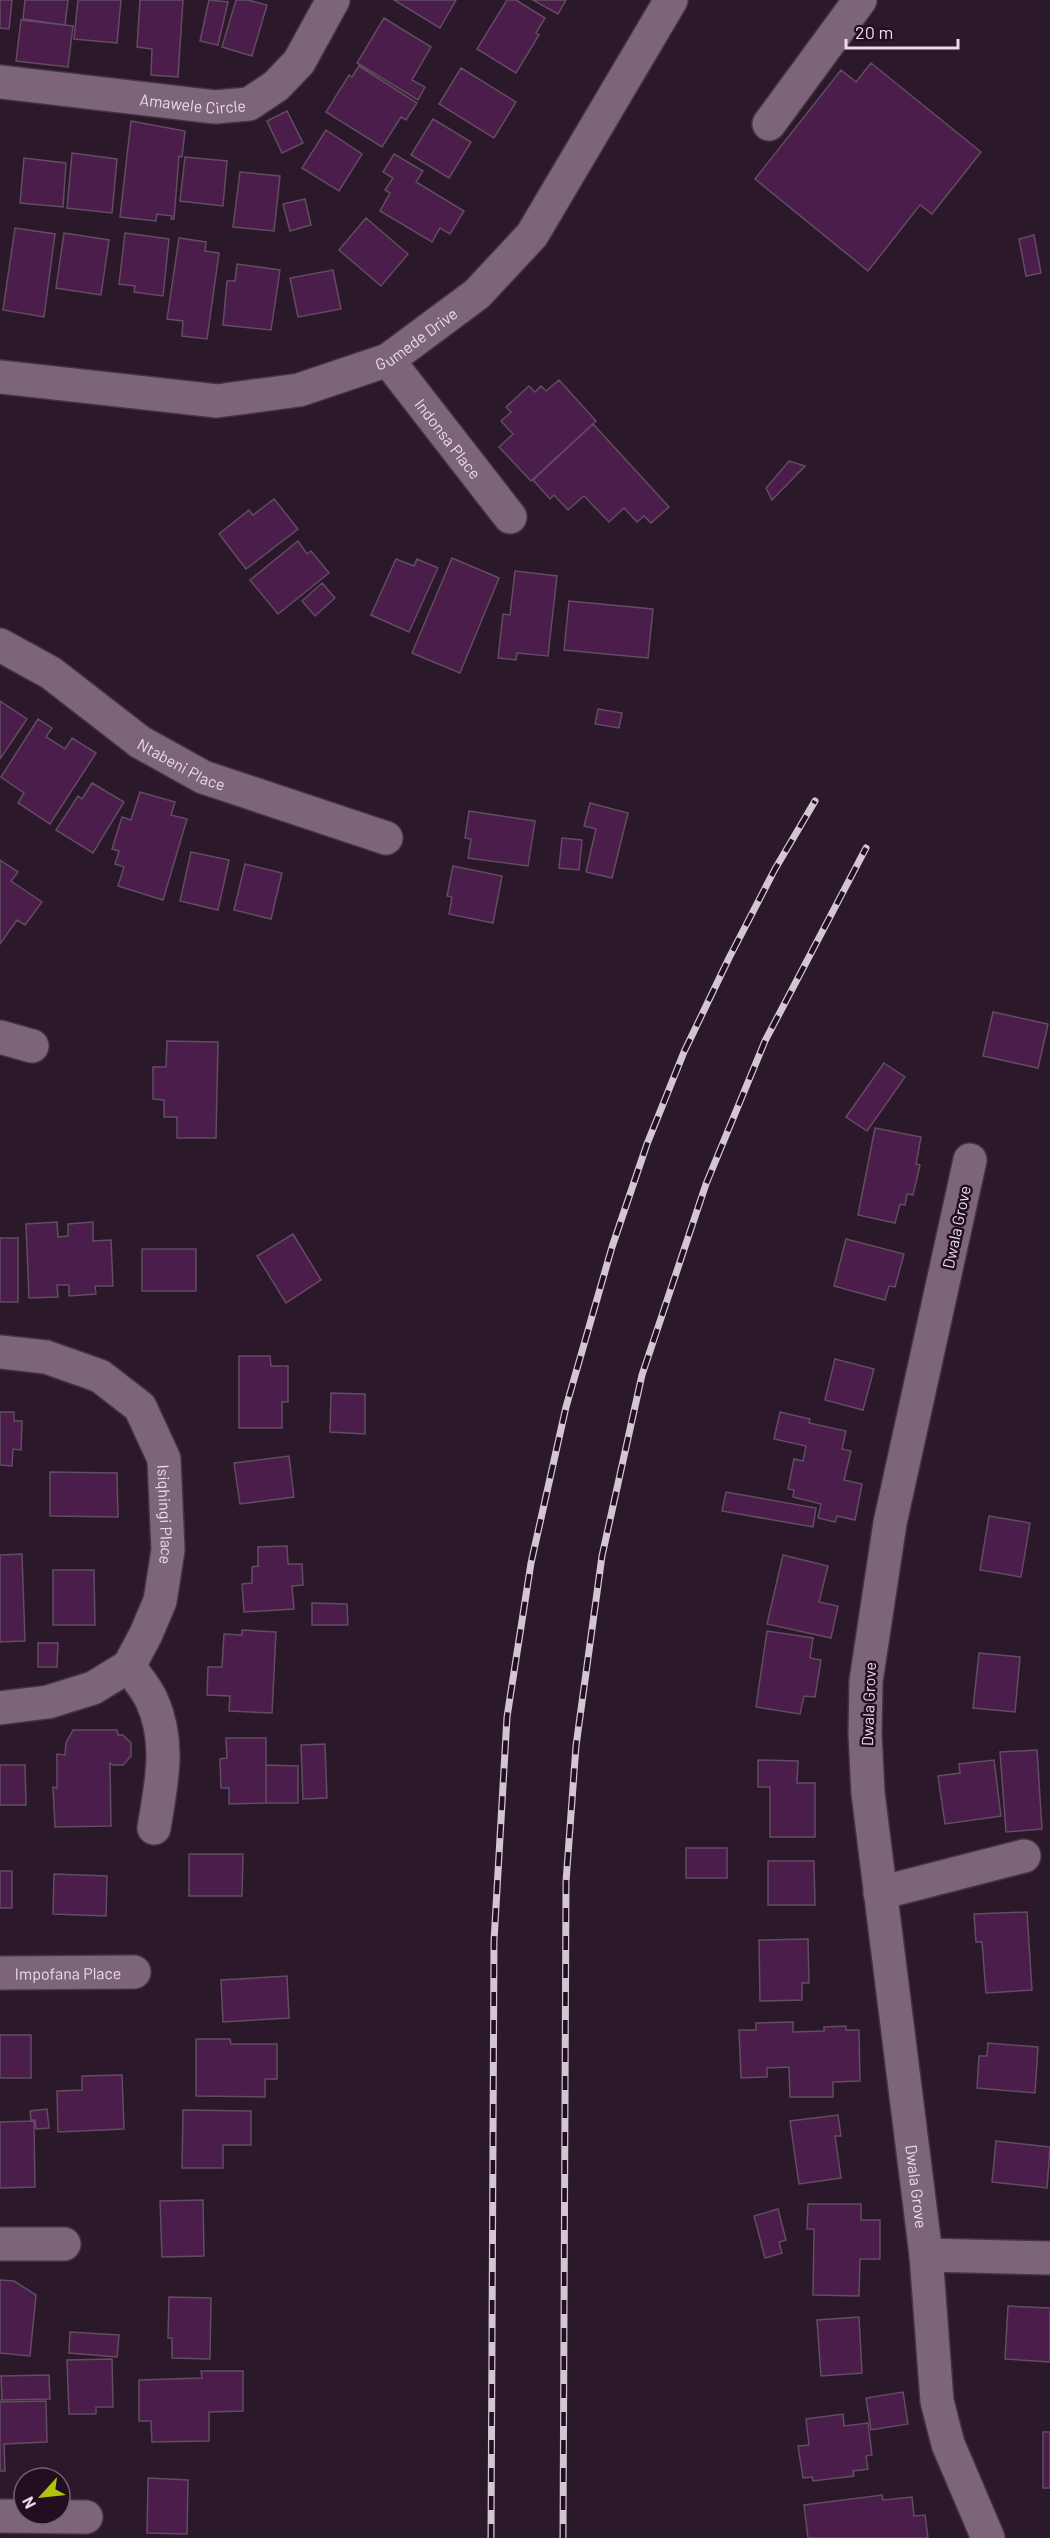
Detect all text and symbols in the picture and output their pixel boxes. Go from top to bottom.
scale bar [846,12,958,50]
text: 20 m [855,21,893,43]
street label: Amawele Circle [139,89,246,116]
street label: Gumede Drive [373,303,460,373]
street label: Indonsa Place [412,394,486,482]
street label: Ntabeni Place [135,733,228,793]
street label: Dwala Grove [938,1184,974,1270]
street label: Isiqhingi Place [155,1464,178,1566]
street label: Dwala Grove [857,1662,879,1746]
street label: Impofana Place [15,1963,121,1982]
street label: Dwala Grove [903,2143,932,2229]
north arrow [12,2466,72,2526]
text: N [17,2494,39,2512]

